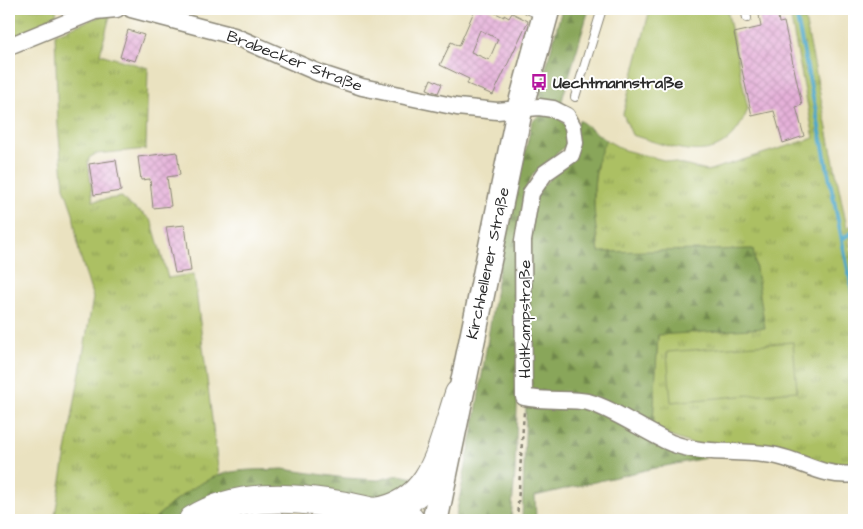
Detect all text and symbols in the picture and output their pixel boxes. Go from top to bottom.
street label: Brabecker Straße [224,25,366,97]
bus stop icon: Uechtmannstraße [529,72,549,92]
place label: Uechtmannstraße [553,72,684,94]
street label: Kirchhellener Straße [461,185,515,341]
street label: Holtkampstraße [514,259,536,378]

